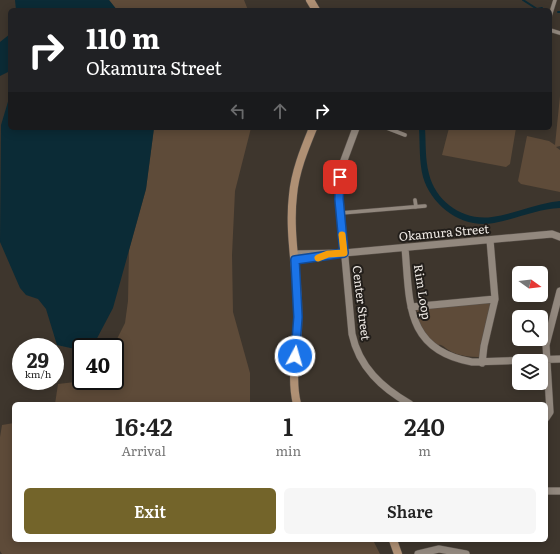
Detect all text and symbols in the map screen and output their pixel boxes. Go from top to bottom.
text: 110 m [86,16,160,58]
icon: right [20,24,72,76]
text: Okamura Street [86,54,222,81]
icon: left [227,100,249,122]
icon: ahead [269,100,291,122]
icon: right [311,100,333,122]
pin [323,160,357,194]
icon: arrive [329,166,351,188]
street label: Okamura Street [398,219,490,245]
street label: Rim Loop [410,263,436,321]
street label: Center Street [348,264,376,342]
north arrow [512,266,548,302]
map controls [512,266,548,390]
button: search [512,310,548,346]
position arrow [274,335,316,377]
speed limit sign: 40 [72,338,124,390]
text: 29 [27,344,49,374]
button: layers [512,354,548,390]
text: km/h [25,366,51,381]
text: 16:42 [115,408,172,443]
text: 1 [283,408,293,443]
text: 240 [404,408,445,443]
text: Arrival [122,441,166,460]
text: min [275,441,301,460]
text: m [418,441,431,460]
button: Exit [24,488,276,534]
button: Share [284,488,536,534]

